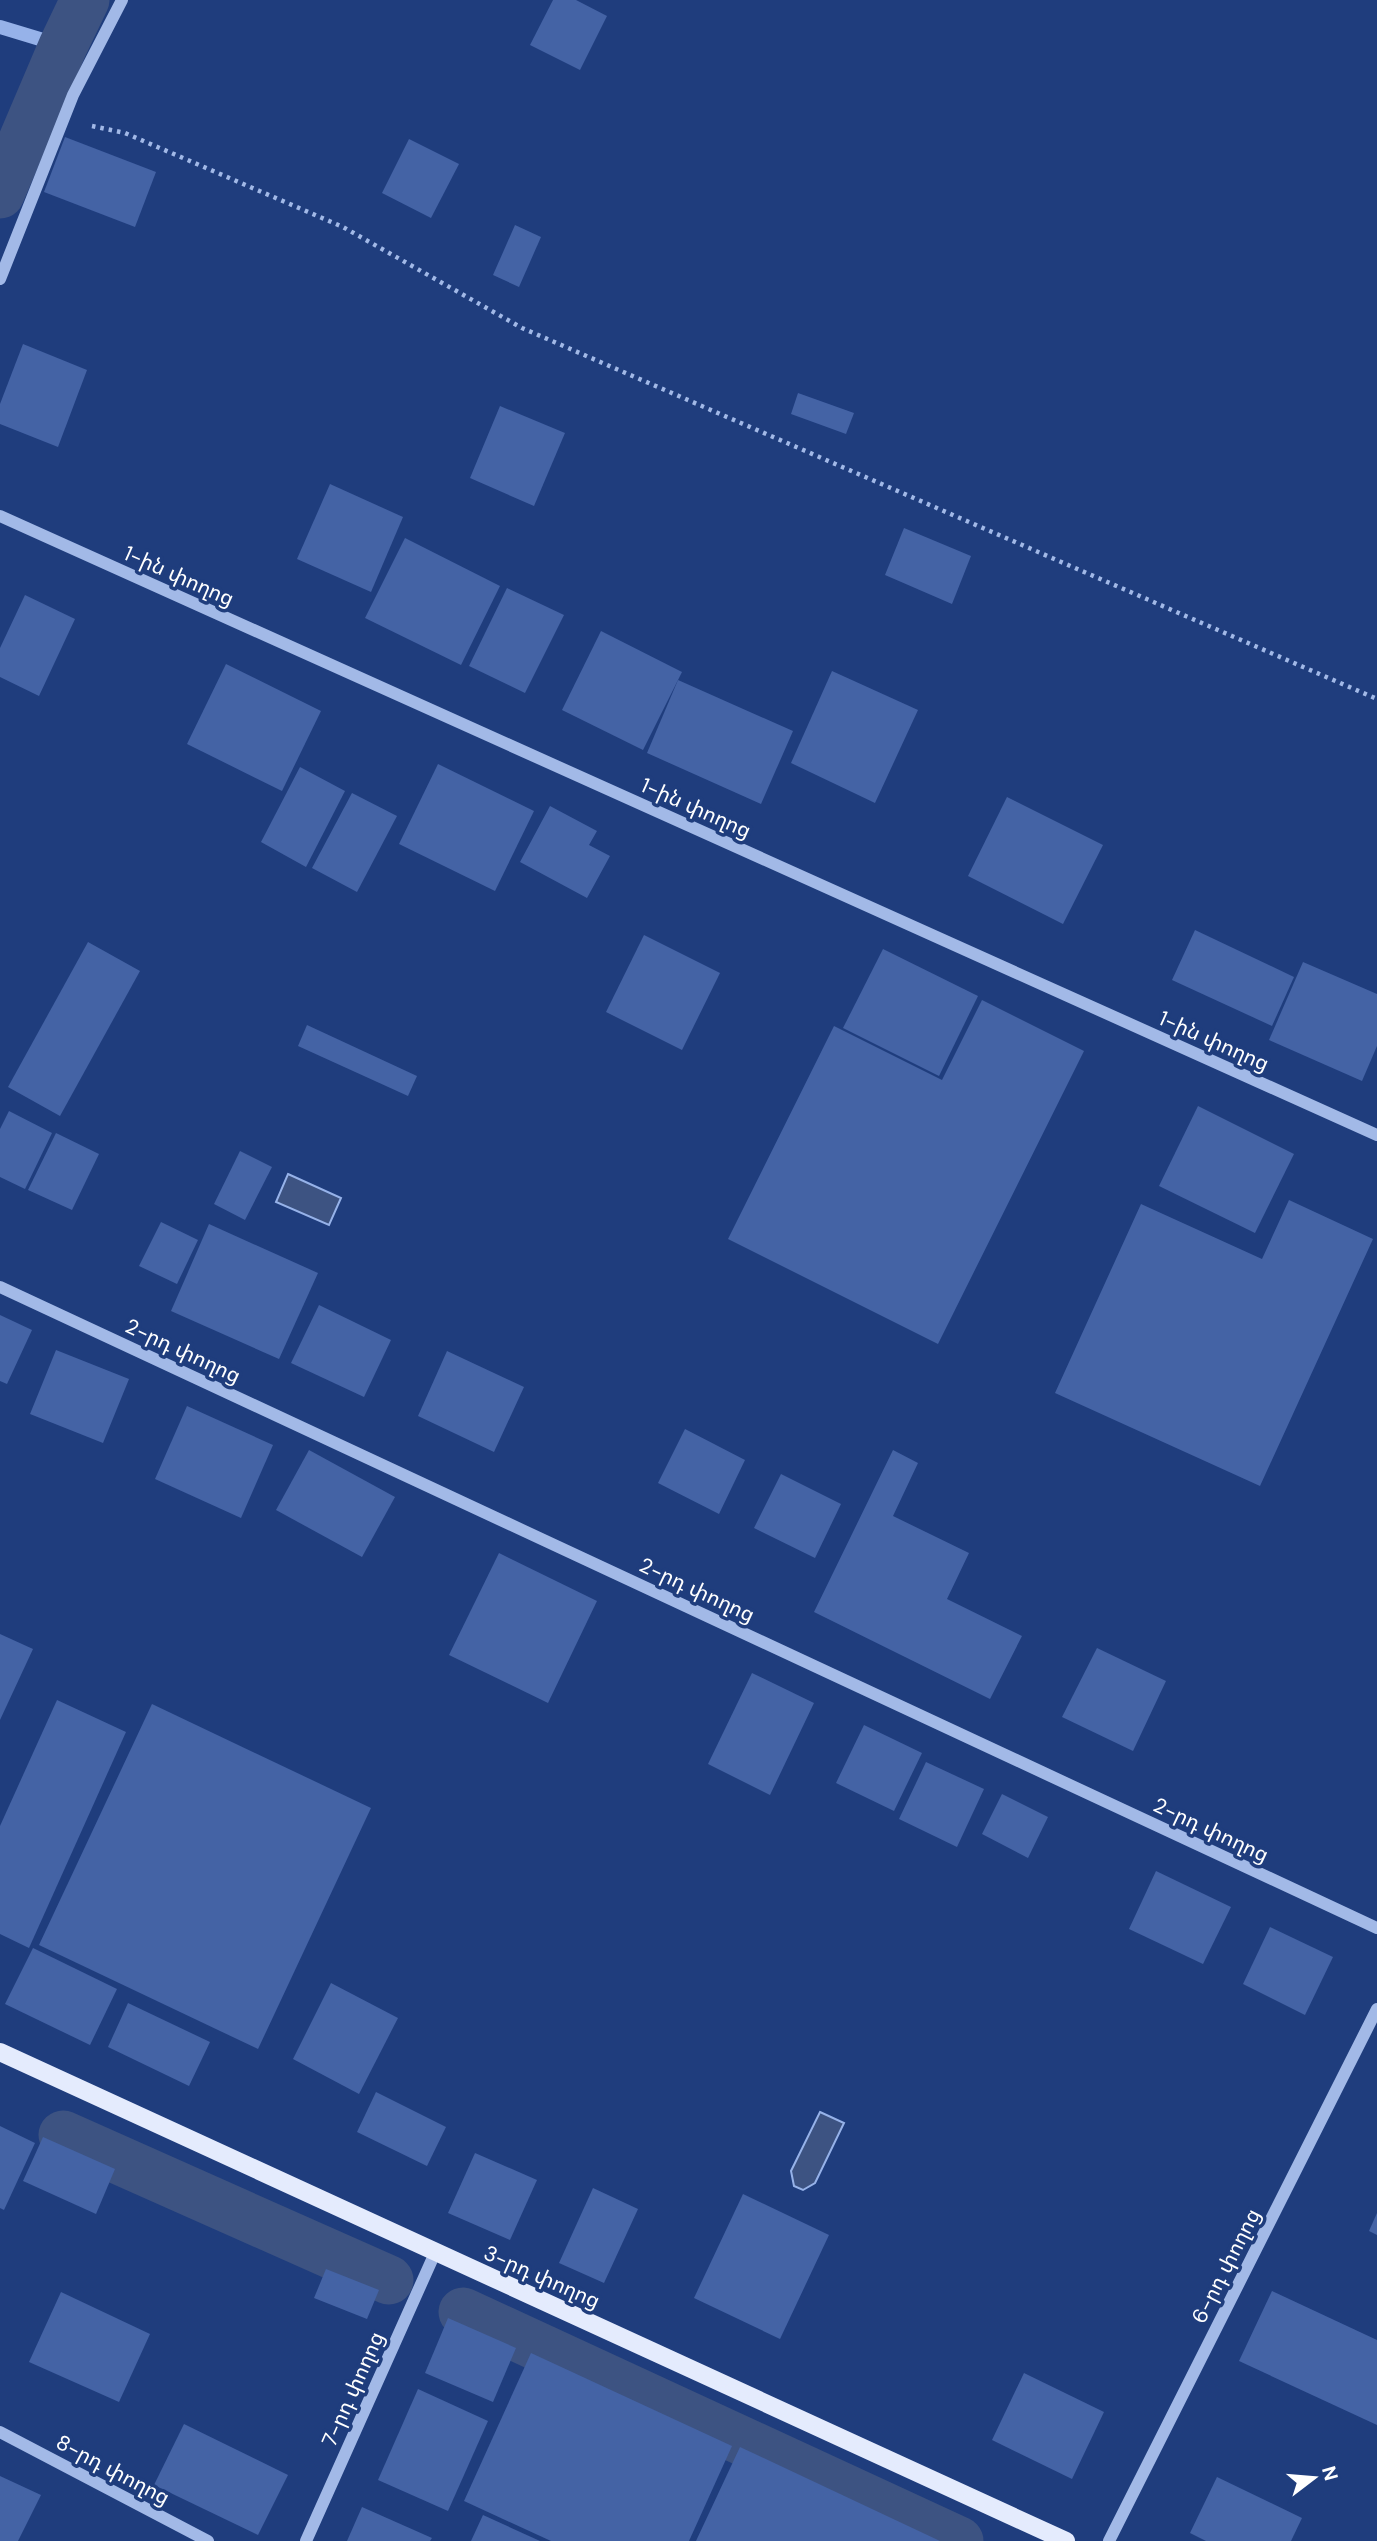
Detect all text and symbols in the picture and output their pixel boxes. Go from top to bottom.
street label: 1-ին փողոց [119,539,239,613]
street label: 1-ին փողոց [636,771,756,845]
street label: 1-ին փողոց [1154,1004,1274,1078]
street label: 2-րդ փողոց [121,1312,245,1390]
street label: 2-րդ փողոց [635,1551,759,1629]
street label: 2-րդ փողոց [1149,1791,1273,1869]
street label: 6-րդ փողոց [1185,2204,1267,2328]
street label: 3-րդ փողոց [479,2239,605,2315]
street label: 7-րդ փողոց [315,2327,391,2451]
street label: 8-րդ փողոց [51,2428,175,2512]
north arrow [1279,2443,1349,2513]
text: N [1316,2463,1344,2484]

